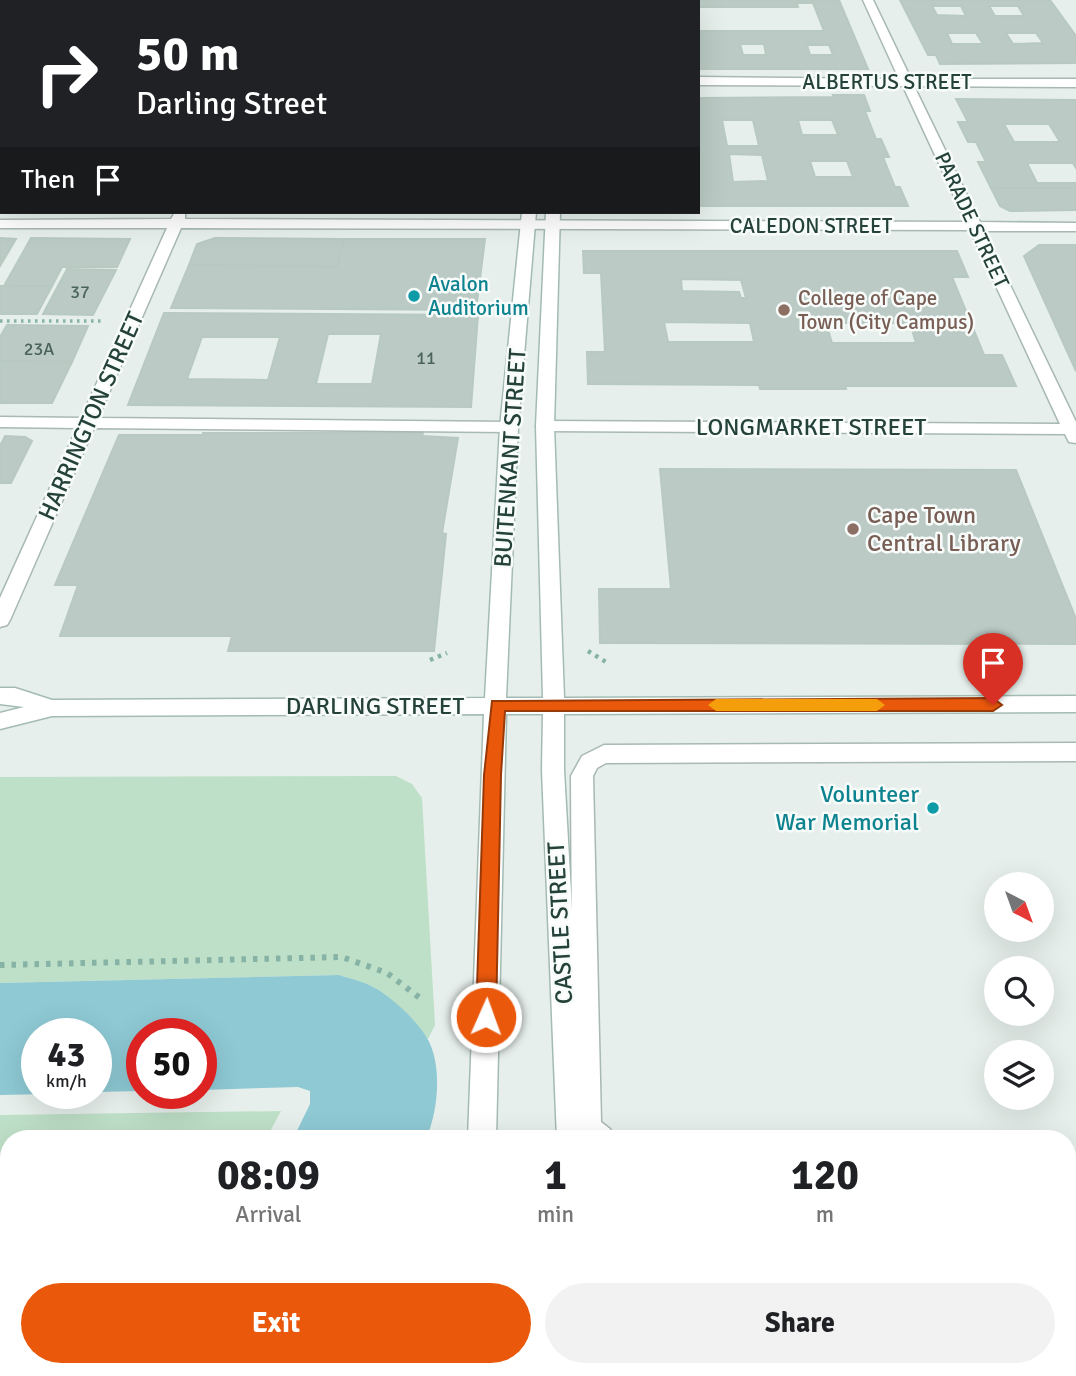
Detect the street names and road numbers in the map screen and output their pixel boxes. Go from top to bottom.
street label: ALBERTUS STREET [802,69,972,95]
street label: PARADE STREET [929,148,1015,293]
street label: CALEDON STREET [730,213,893,239]
street label: HARRINGTON STREET [32,307,151,525]
street label: BUITENKANT STREET [487,347,533,569]
street label: LONGMARKET STREET [696,412,927,442]
street label: DARLING STREET [286,691,464,721]
street label: CASTLE STREET [541,841,579,1005]

